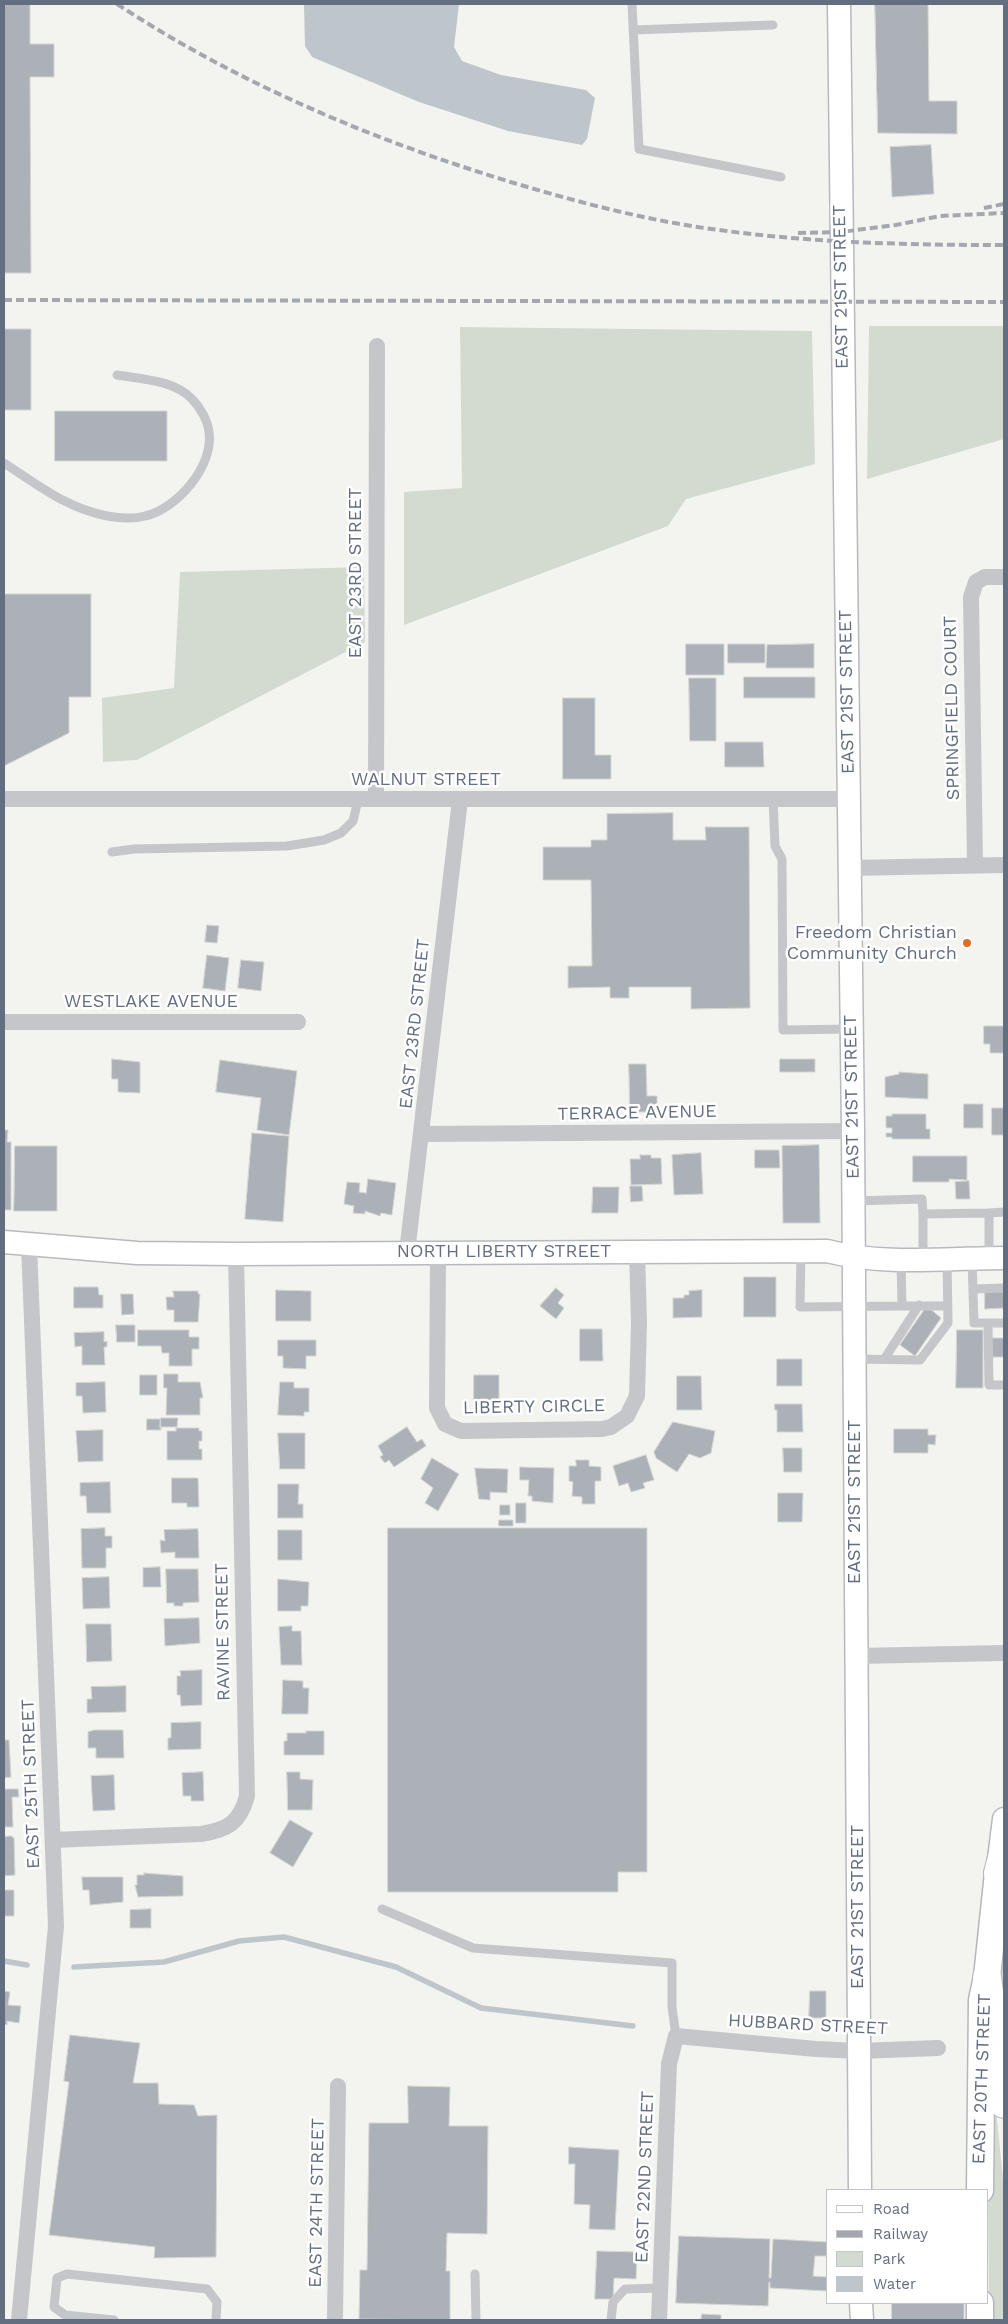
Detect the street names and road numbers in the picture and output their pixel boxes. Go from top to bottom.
street label: EAST 21ST STREET [829,205,853,369]
street label: EAST 23RD STREET [345,488,367,658]
street label: EAST 21ST STREET [835,610,859,774]
street label: SPRINGFIELD COURT [940,615,964,801]
street label: WALNUT STREET [351,769,501,791]
street label: EAST 23RD STREET [395,938,435,1110]
street label: WESTLAKE AVENUE [64,991,238,1013]
street label: EAST 21ST STREET [840,1015,864,1179]
street label: TERRACE AVENUE [557,1101,717,1125]
street label: NORTH LIBERTY STREET [397,1241,611,1263]
street label: LIBERTY CIRCLE [463,1395,605,1419]
street label: EAST 21ST STREET [844,1420,866,1584]
street label: RAVINE STREET [211,1563,235,1701]
street label: EAST 25TH STREET [17,1699,45,1869]
street label: EAST 21ST STREET [847,1825,869,1989]
street label: EAST 20TH STREET [968,1993,996,2165]
street label: HUBBARD STREET [728,2010,888,2040]
street label: EAST 22ND STREET [631,2091,659,2263]
street label: EAST 24TH STREET [305,2118,329,2288]

